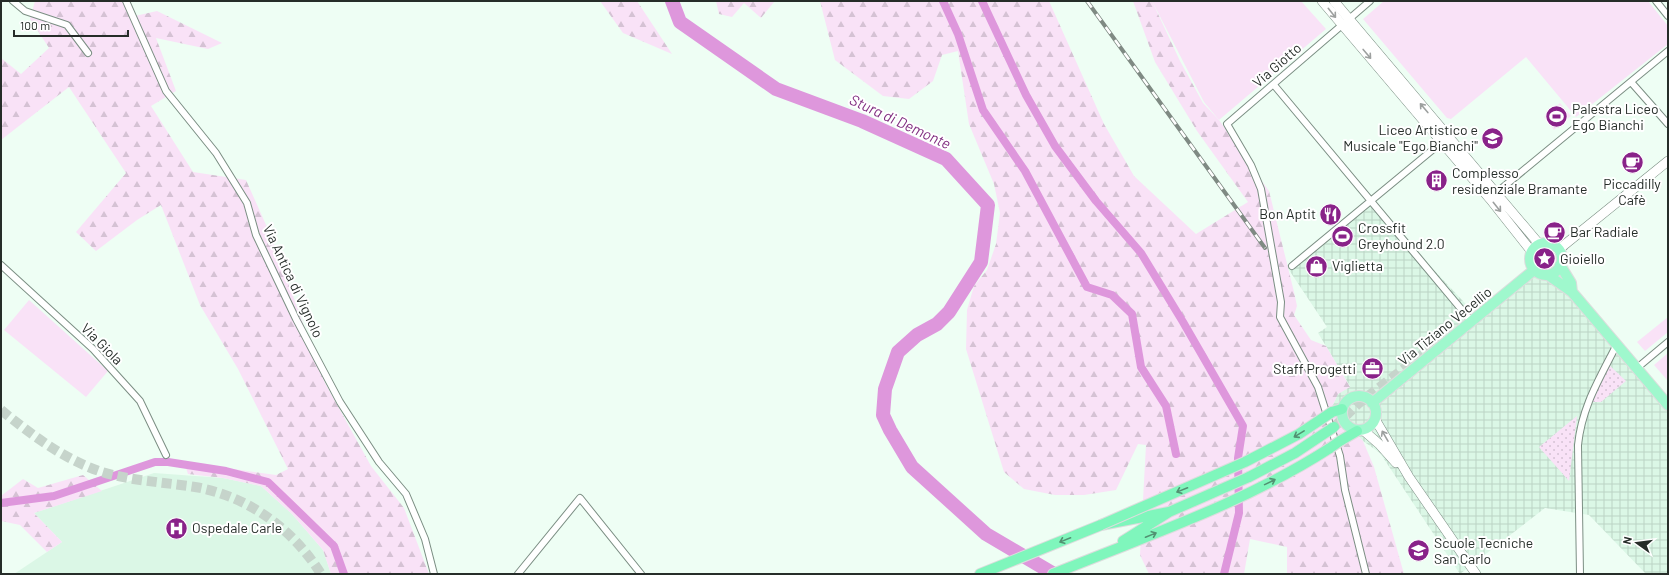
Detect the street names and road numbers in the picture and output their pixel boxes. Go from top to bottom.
street label: Via Giotto [1249,39,1305,90]
street label: Via Antica di Vignolo [260,221,327,340]
street label: Via Tiziano Vecellio [1395,283,1495,369]
street label: Via Giola [78,319,127,368]

